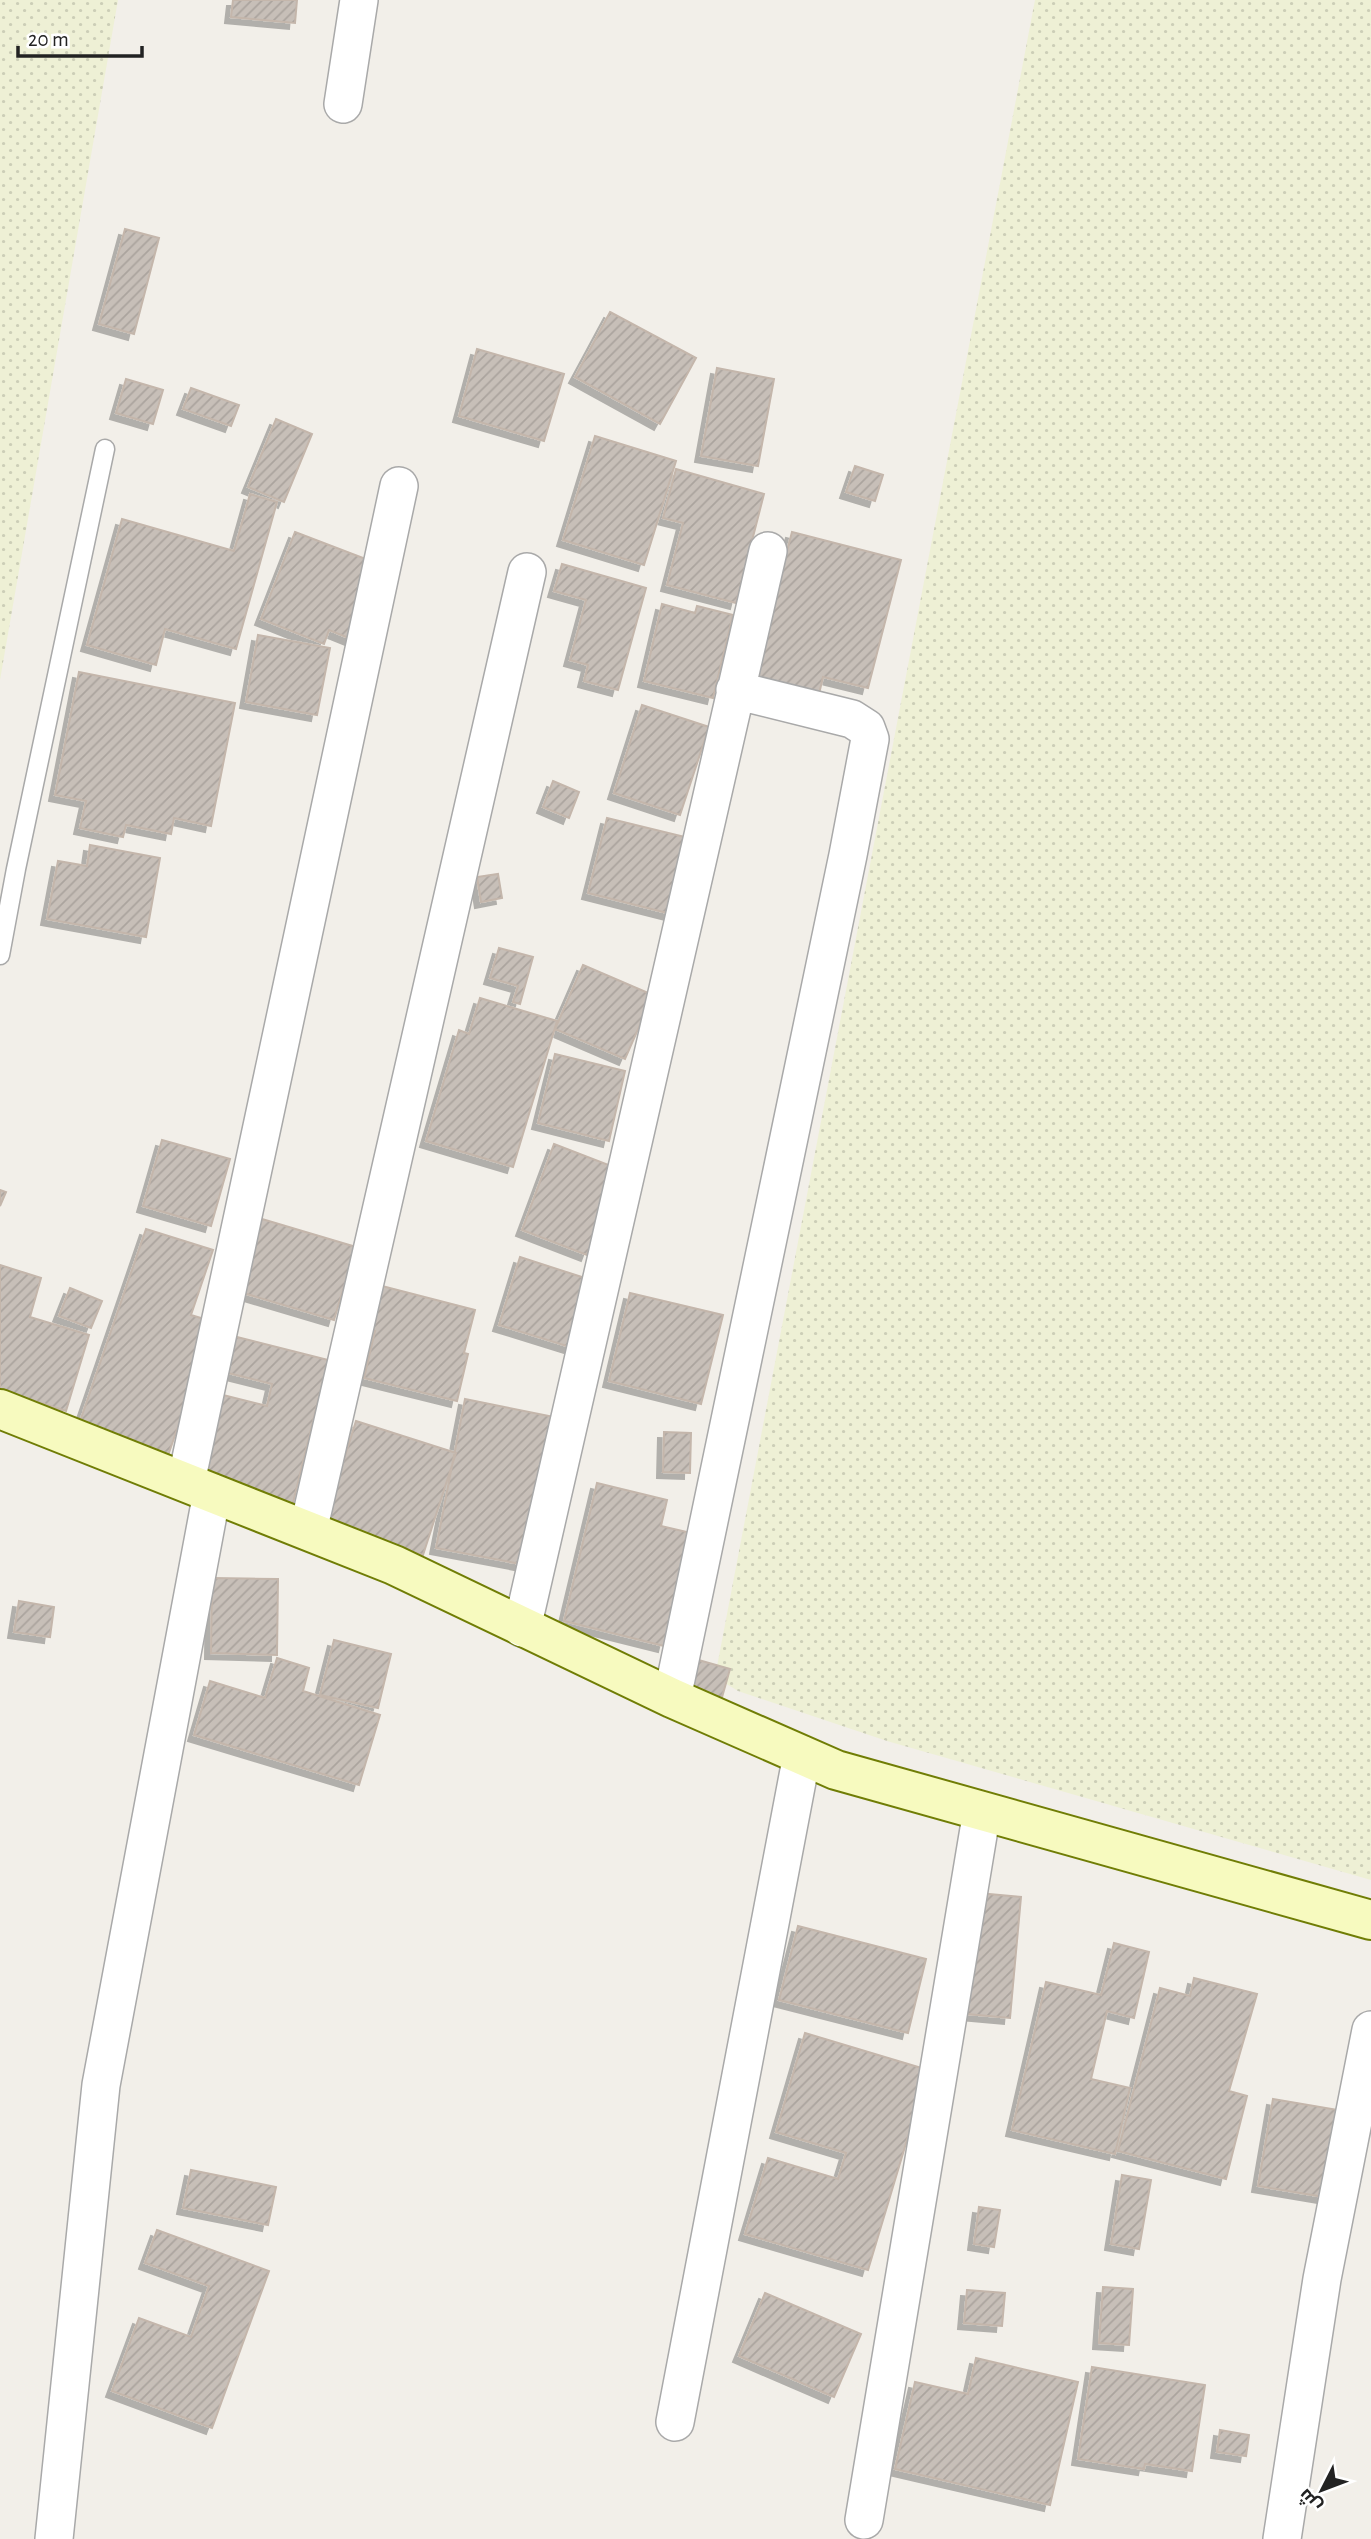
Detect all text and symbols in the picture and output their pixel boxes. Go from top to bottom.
scale bar [18,14,142,58]
text: 20 m [28,29,69,50]
north arrow [1287,2455,1357,2525]
text: ش [1295,2484,1326,2516]

